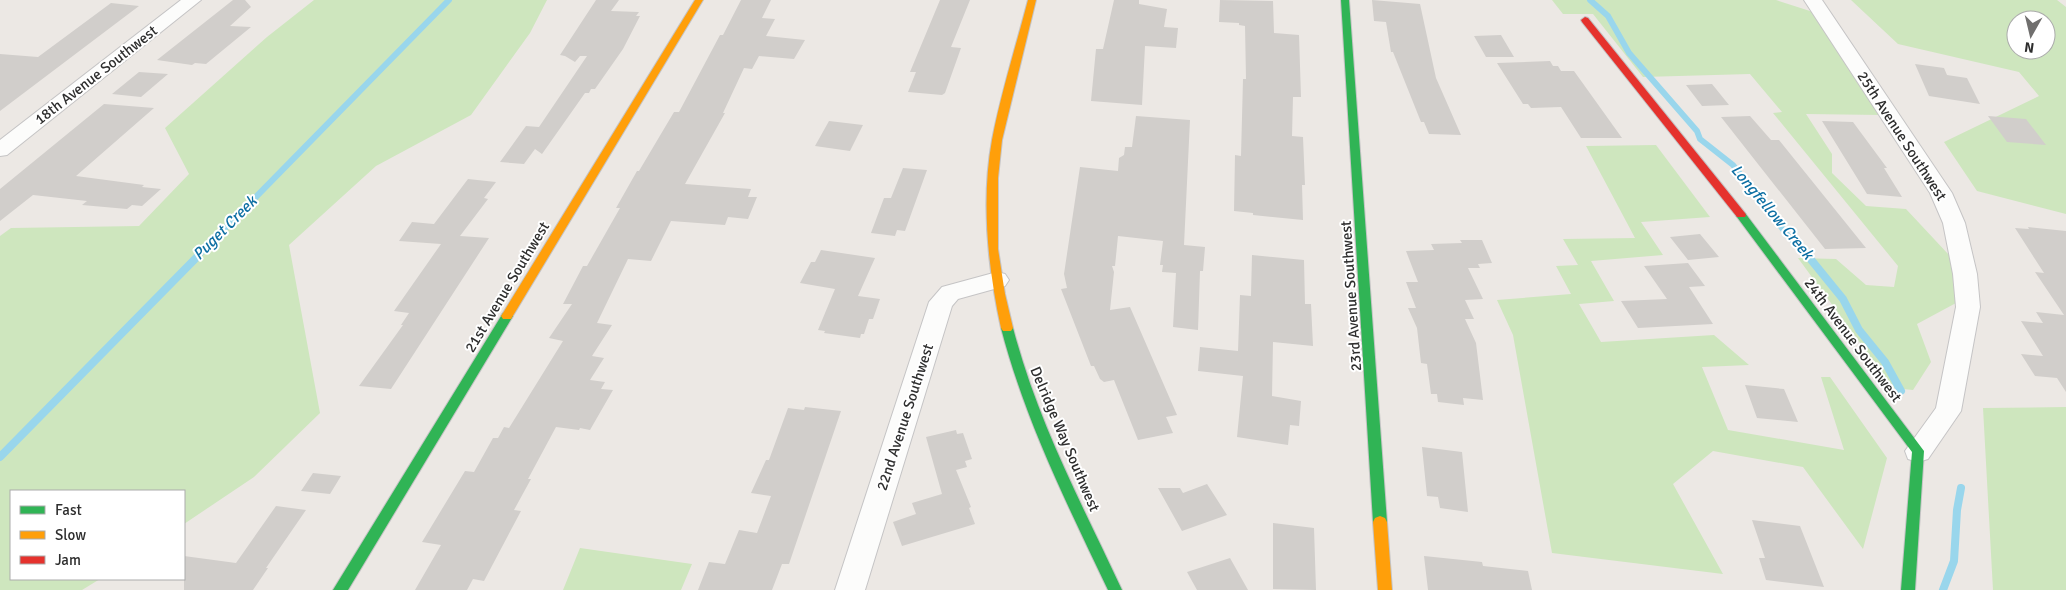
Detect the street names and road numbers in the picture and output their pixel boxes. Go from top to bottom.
street label: 18th Avenue Southwest [31,22,161,128]
street label: 25th Avenue Southwest [1853,68,1951,204]
street label: 21st Avenue Southwest [461,218,553,356]
street label: 23rd Avenue Southwest [1337,220,1365,372]
street label: 24th Avenue Southwest [1800,274,1906,406]
street label: 22nd Avenue Southwest [873,341,937,493]
street label: Delridge Way Southwest [1026,364,1104,514]

